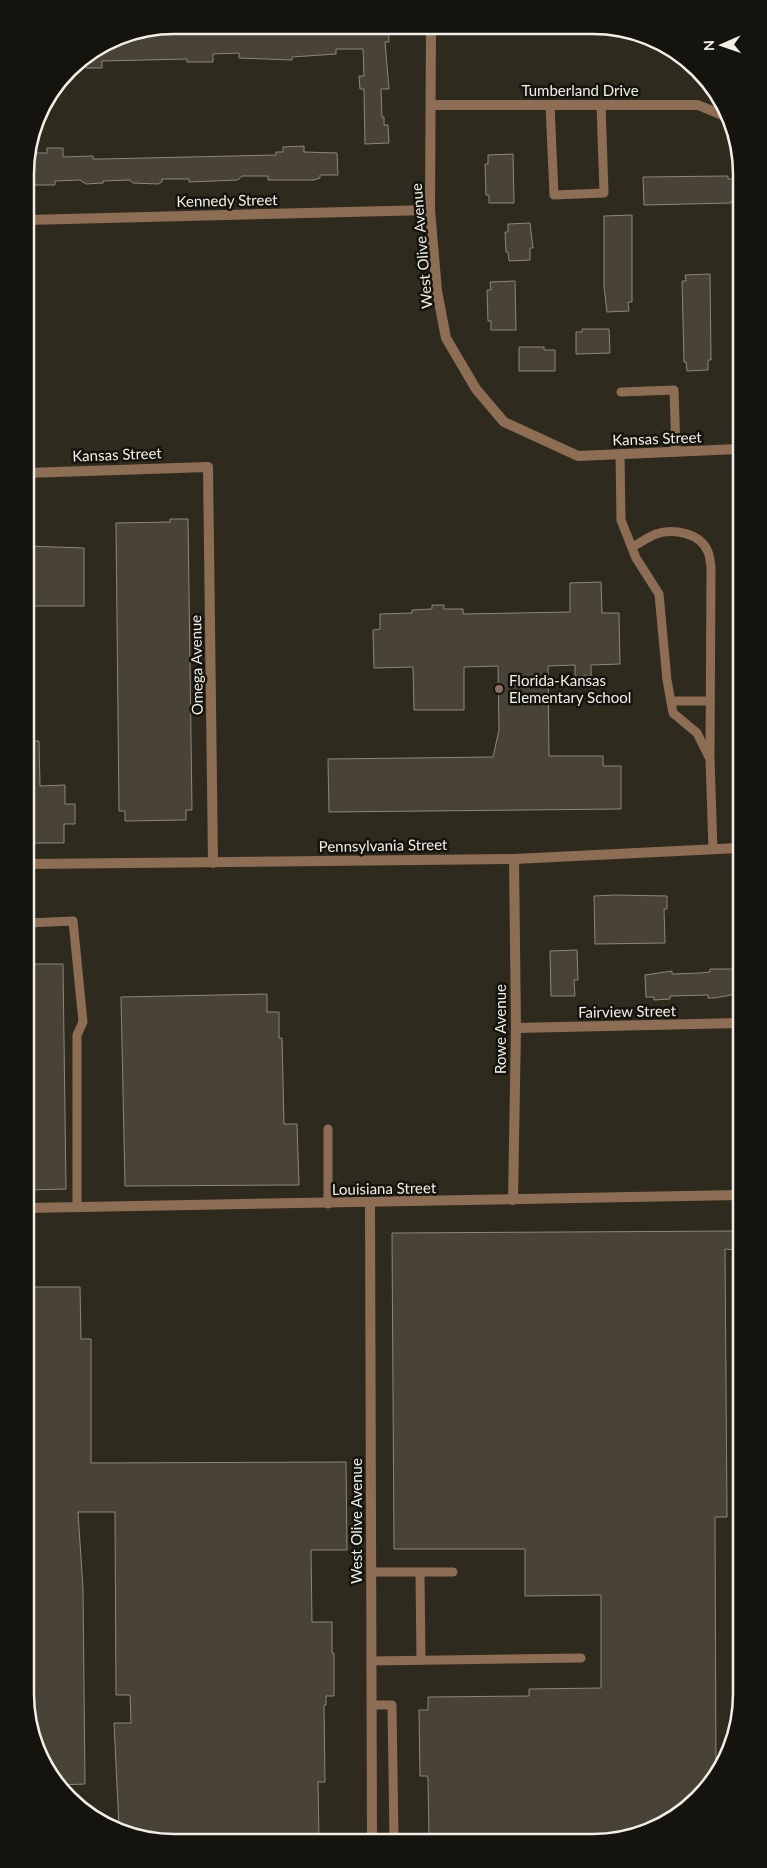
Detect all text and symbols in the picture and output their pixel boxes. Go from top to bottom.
north arrow [697,20,747,70]
text: N [700,40,717,51]
street label: Tumberland Drive [521,81,639,99]
street label: West Olive Avenue [407,182,435,309]
street label: Kennedy Street [176,190,278,210]
street label: Kansas Street [612,427,703,449]
street label: Kansas Street [72,443,163,465]
street label: Omega Avenue [186,615,206,715]
place label: Florida-Kansas Elementary School [509,671,631,706]
marker: Florida-Kansas Elementary School [493,683,505,695]
street label: Pennsylvania Street [319,835,448,855]
street label: Rowe Avenue [491,984,509,1074]
street label: Fairview Street [578,1001,677,1021]
street label: Louisiana Street [332,1178,437,1198]
street label: West Olive Avenue [347,1458,365,1584]

